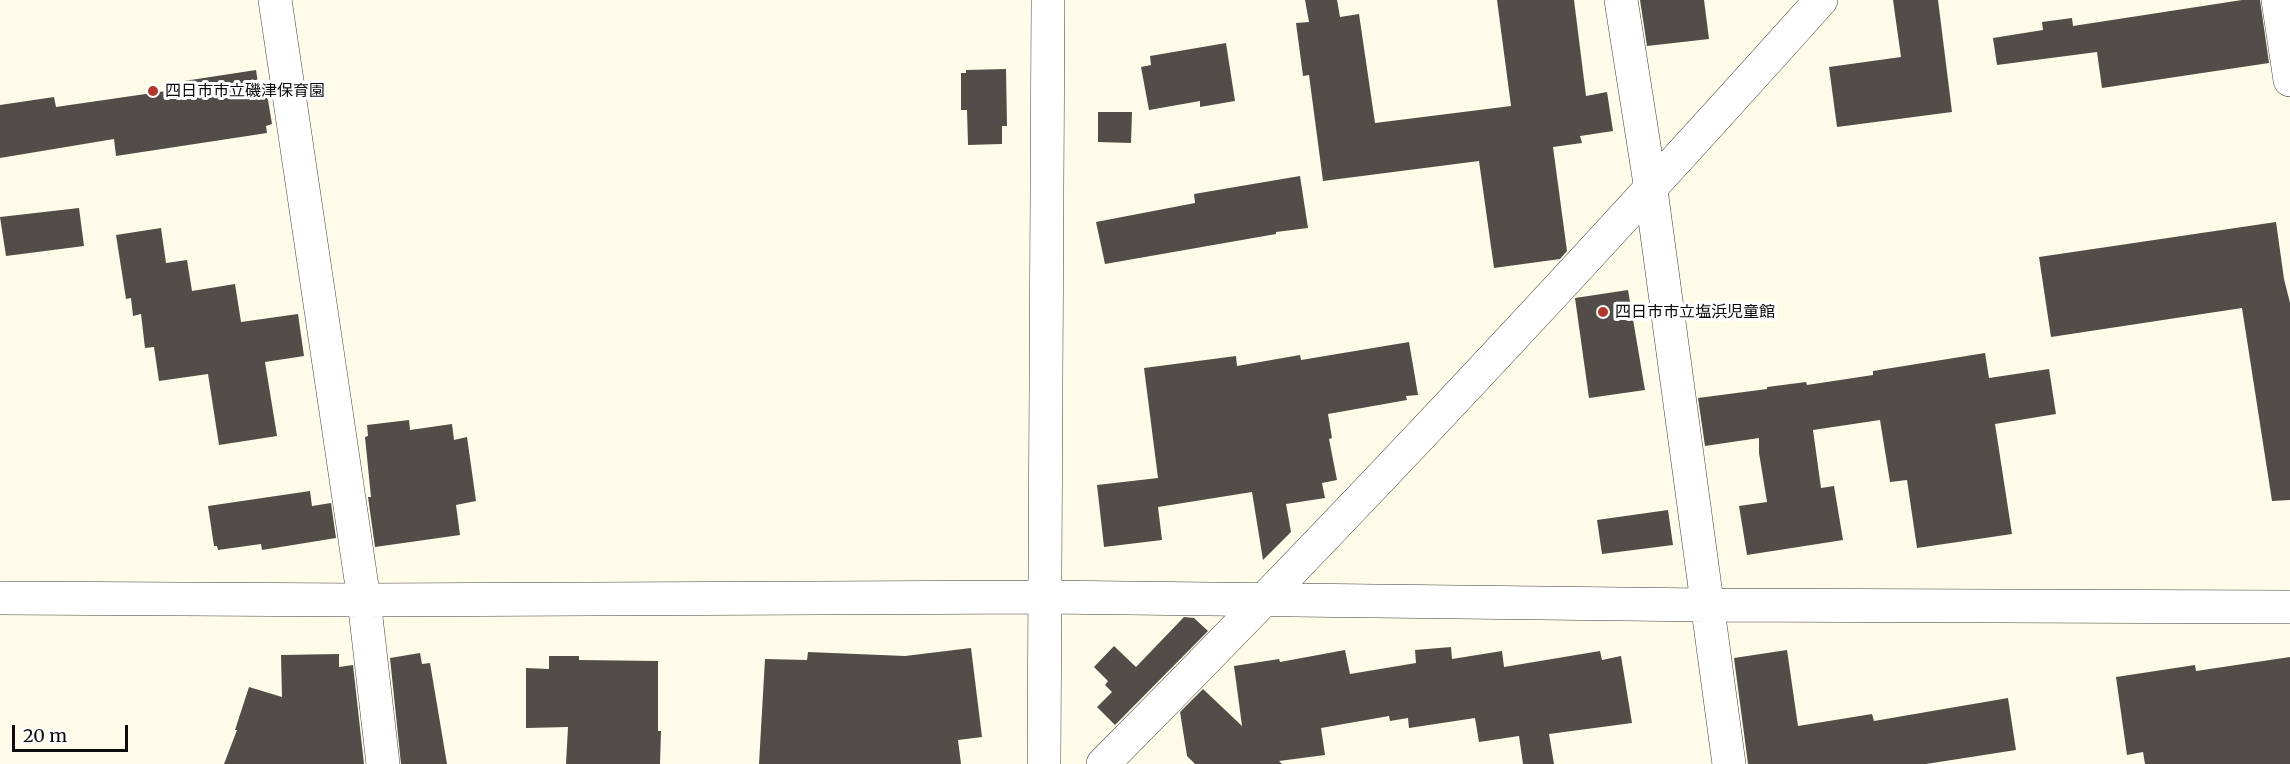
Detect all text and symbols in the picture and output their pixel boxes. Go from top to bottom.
place label: 四日市市立磯津保育園 [165,81,325,101]
marker: 四日市市立磯津保育園 [146,84,160,98]
place label: 四日市市立塩浜児童館 [1615,302,1775,322]
marker: 四日市市立塩浜児童館 [1596,305,1610,319]
scale bar [15,713,130,751]
text: 20 m [23,724,67,747]

